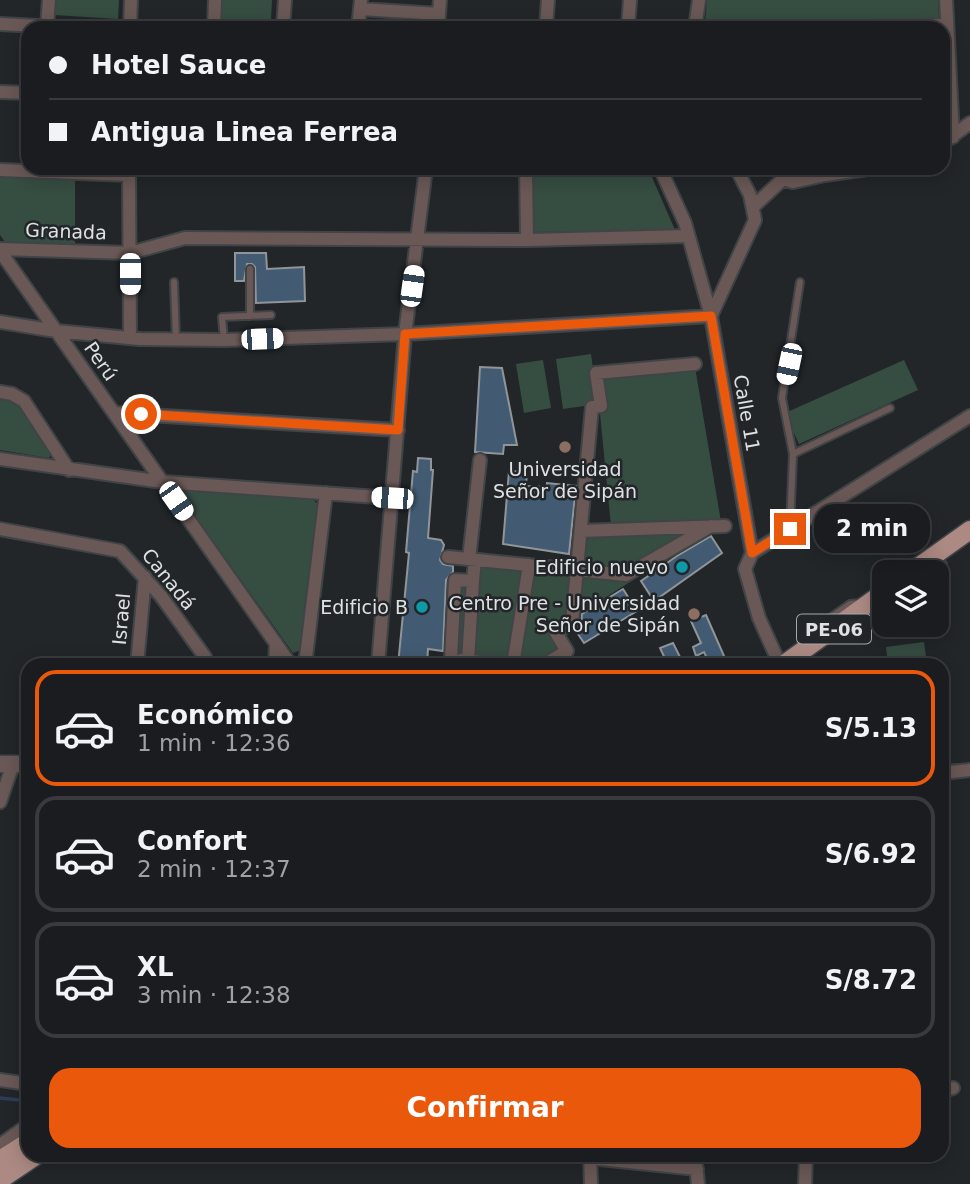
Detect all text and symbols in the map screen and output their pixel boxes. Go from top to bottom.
text: Hotel Sauce [91,50,266,80]
text: Antigua Linea Ferrea [91,117,398,147]
street label: Granada [25,219,107,243]
car [120,253,141,295]
car [399,264,426,308]
car [241,328,284,350]
street label: Perú [80,337,122,385]
car [775,341,804,387]
street label: Calle 11 [729,373,765,453]
route start [125,398,157,430]
marker: Universidad Señor de Sipán [557,439,573,455]
place label: Universidad Señor de Sipán [493,458,637,502]
car [156,478,197,524]
car [371,486,414,510]
callout: 2 min [814,504,930,554]
route end [774,513,806,545]
text: 2 min [836,515,908,541]
street label: Canadá [138,544,200,614]
place label: Edificio nuevo [535,556,668,578]
marker: Edificio nuevo [674,559,690,575]
map controls [872,560,949,637]
button: layers [872,560,949,637]
street label: Israel [108,592,134,646]
place label: Centro Pre - Universidad Señor de Sipán [448,592,680,636]
place label: Edificio B [320,596,408,618]
marker: Edificio B [414,599,430,615]
marker: Centro Pre - Universidad Señor de Sipán [686,606,702,622]
road number: PE-06 [797,614,871,644]
icon: car [53,697,116,760]
text: Económico [137,700,294,730]
text: S/5.13 [825,713,917,743]
text: 1 min · 12:36 [137,730,291,756]
icon: car [53,823,116,886]
text: Confort [137,826,247,856]
text: S/6.92 [825,839,917,869]
text: 2 min · 12:37 [137,856,291,882]
icon: car [53,949,116,1012]
text: XL [137,952,174,982]
text: S/8.72 [825,965,917,995]
text: 3 min · 12:38 [137,982,291,1008]
button: Confirmar [49,1068,921,1148]

